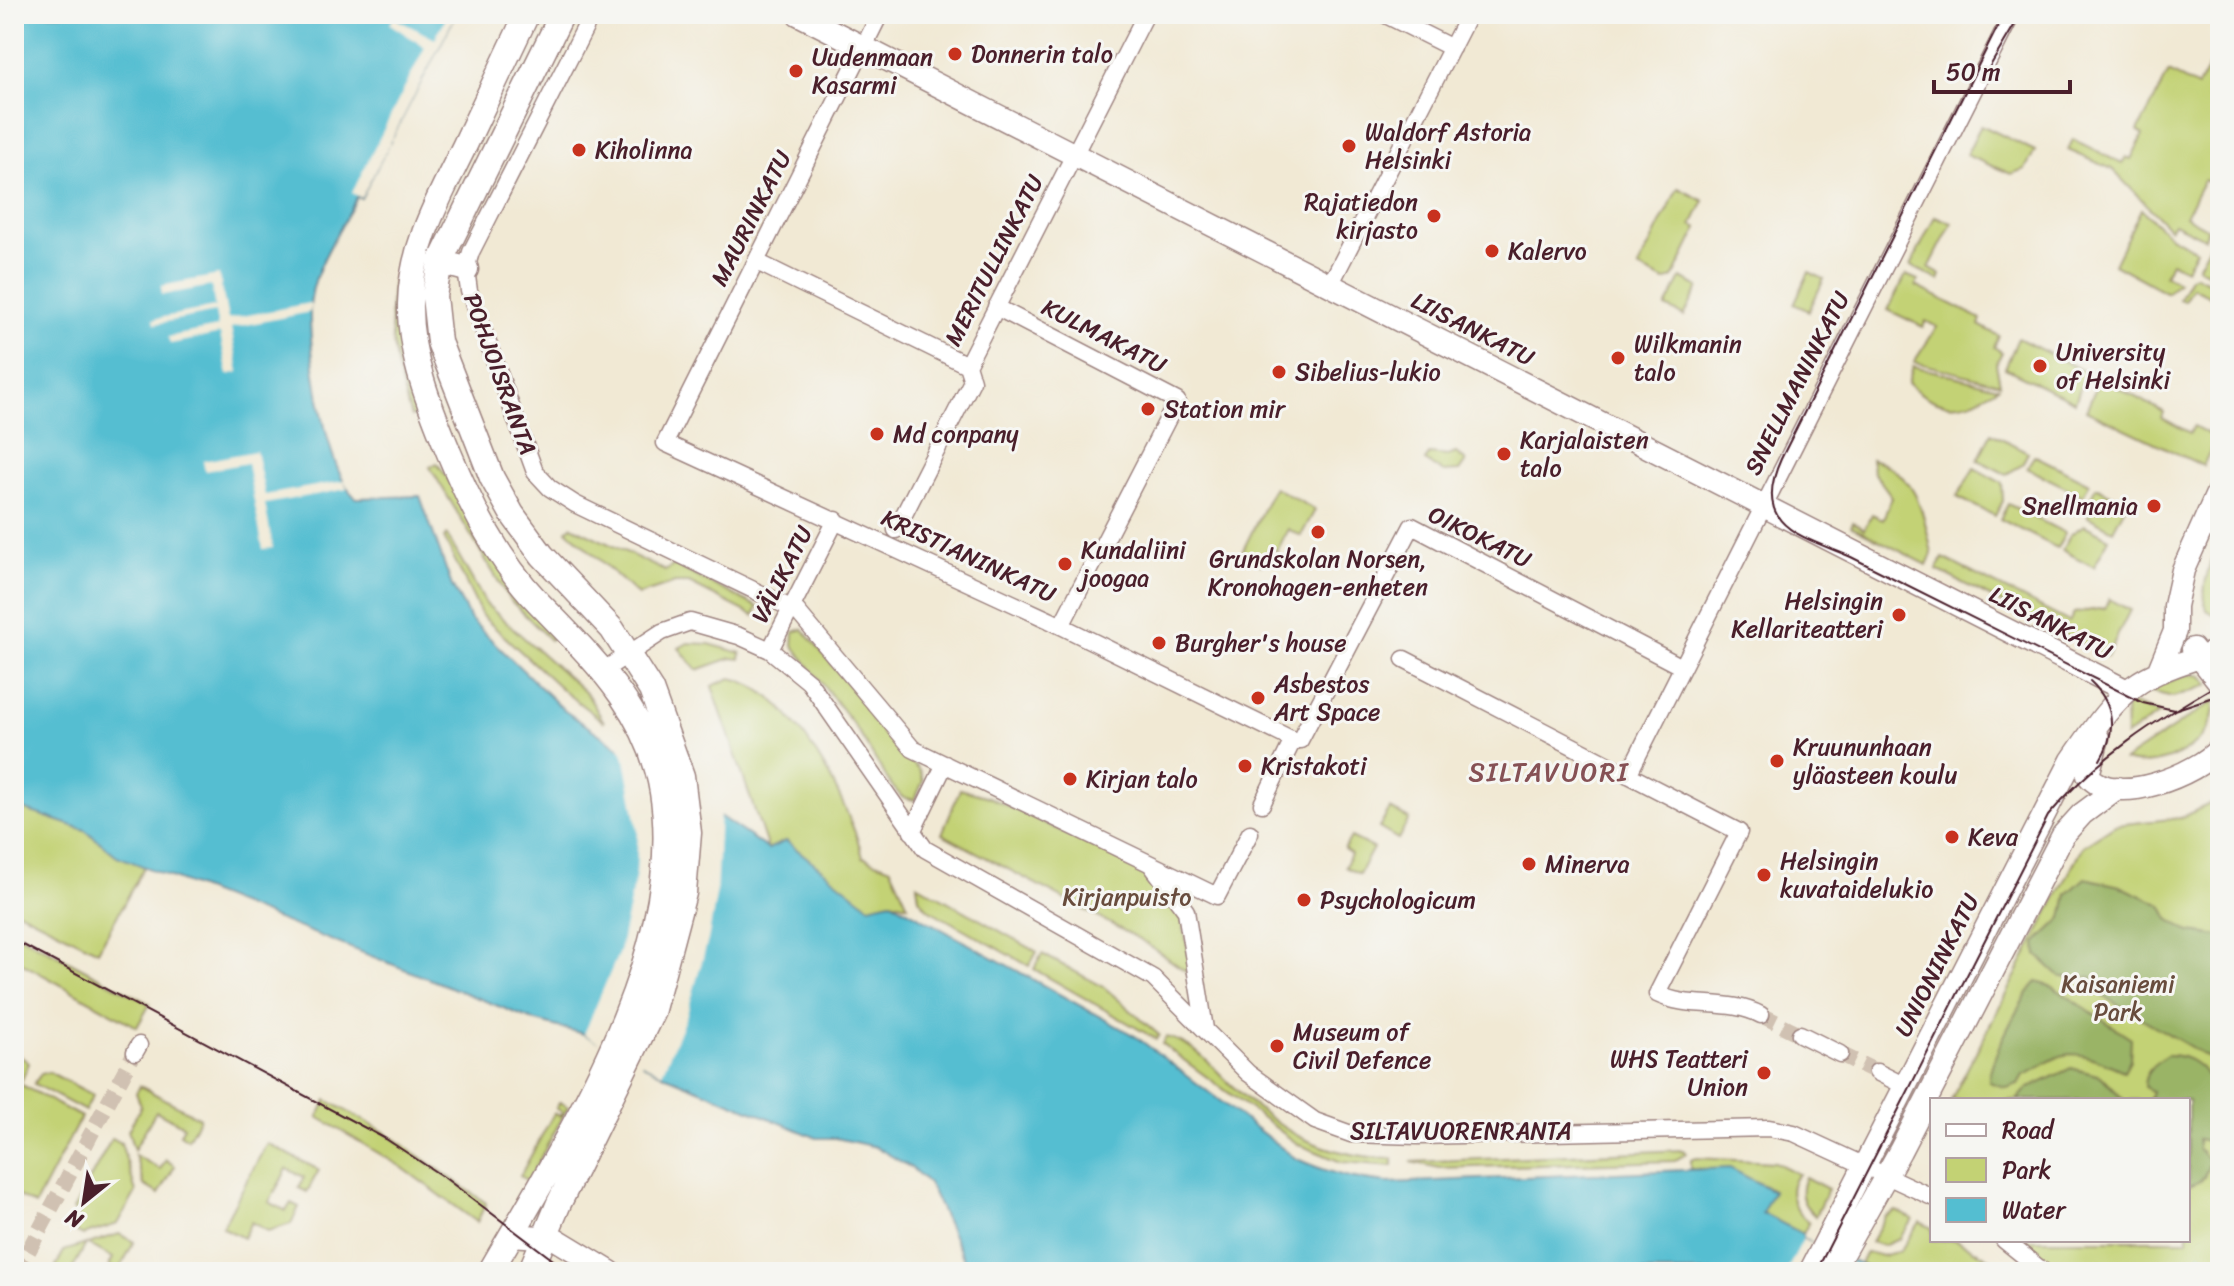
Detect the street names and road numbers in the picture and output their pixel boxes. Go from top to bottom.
street label: MAURINKATU [699,142,804,294]
street label: MERITULLINKATU [932,166,1056,354]
street label: LIISANKATU [1404,280,1543,378]
street label: SNELLMANINKATU [1732,283,1862,483]
street label: POHJOISRANTA [451,287,549,461]
street label: KULMAKATU [1034,287,1175,386]
street label: OIKOKATU [1421,494,1539,580]
street label: KRISTIANINKATU [874,497,1064,615]
street label: VÄLIKATU [739,517,825,631]
street label: LIISANKATU [1982,574,2121,672]
street label: UNIONINKATU [1883,886,1991,1044]
street label: SILTAVUORENRANTA [1350,1110,1572,1152]

